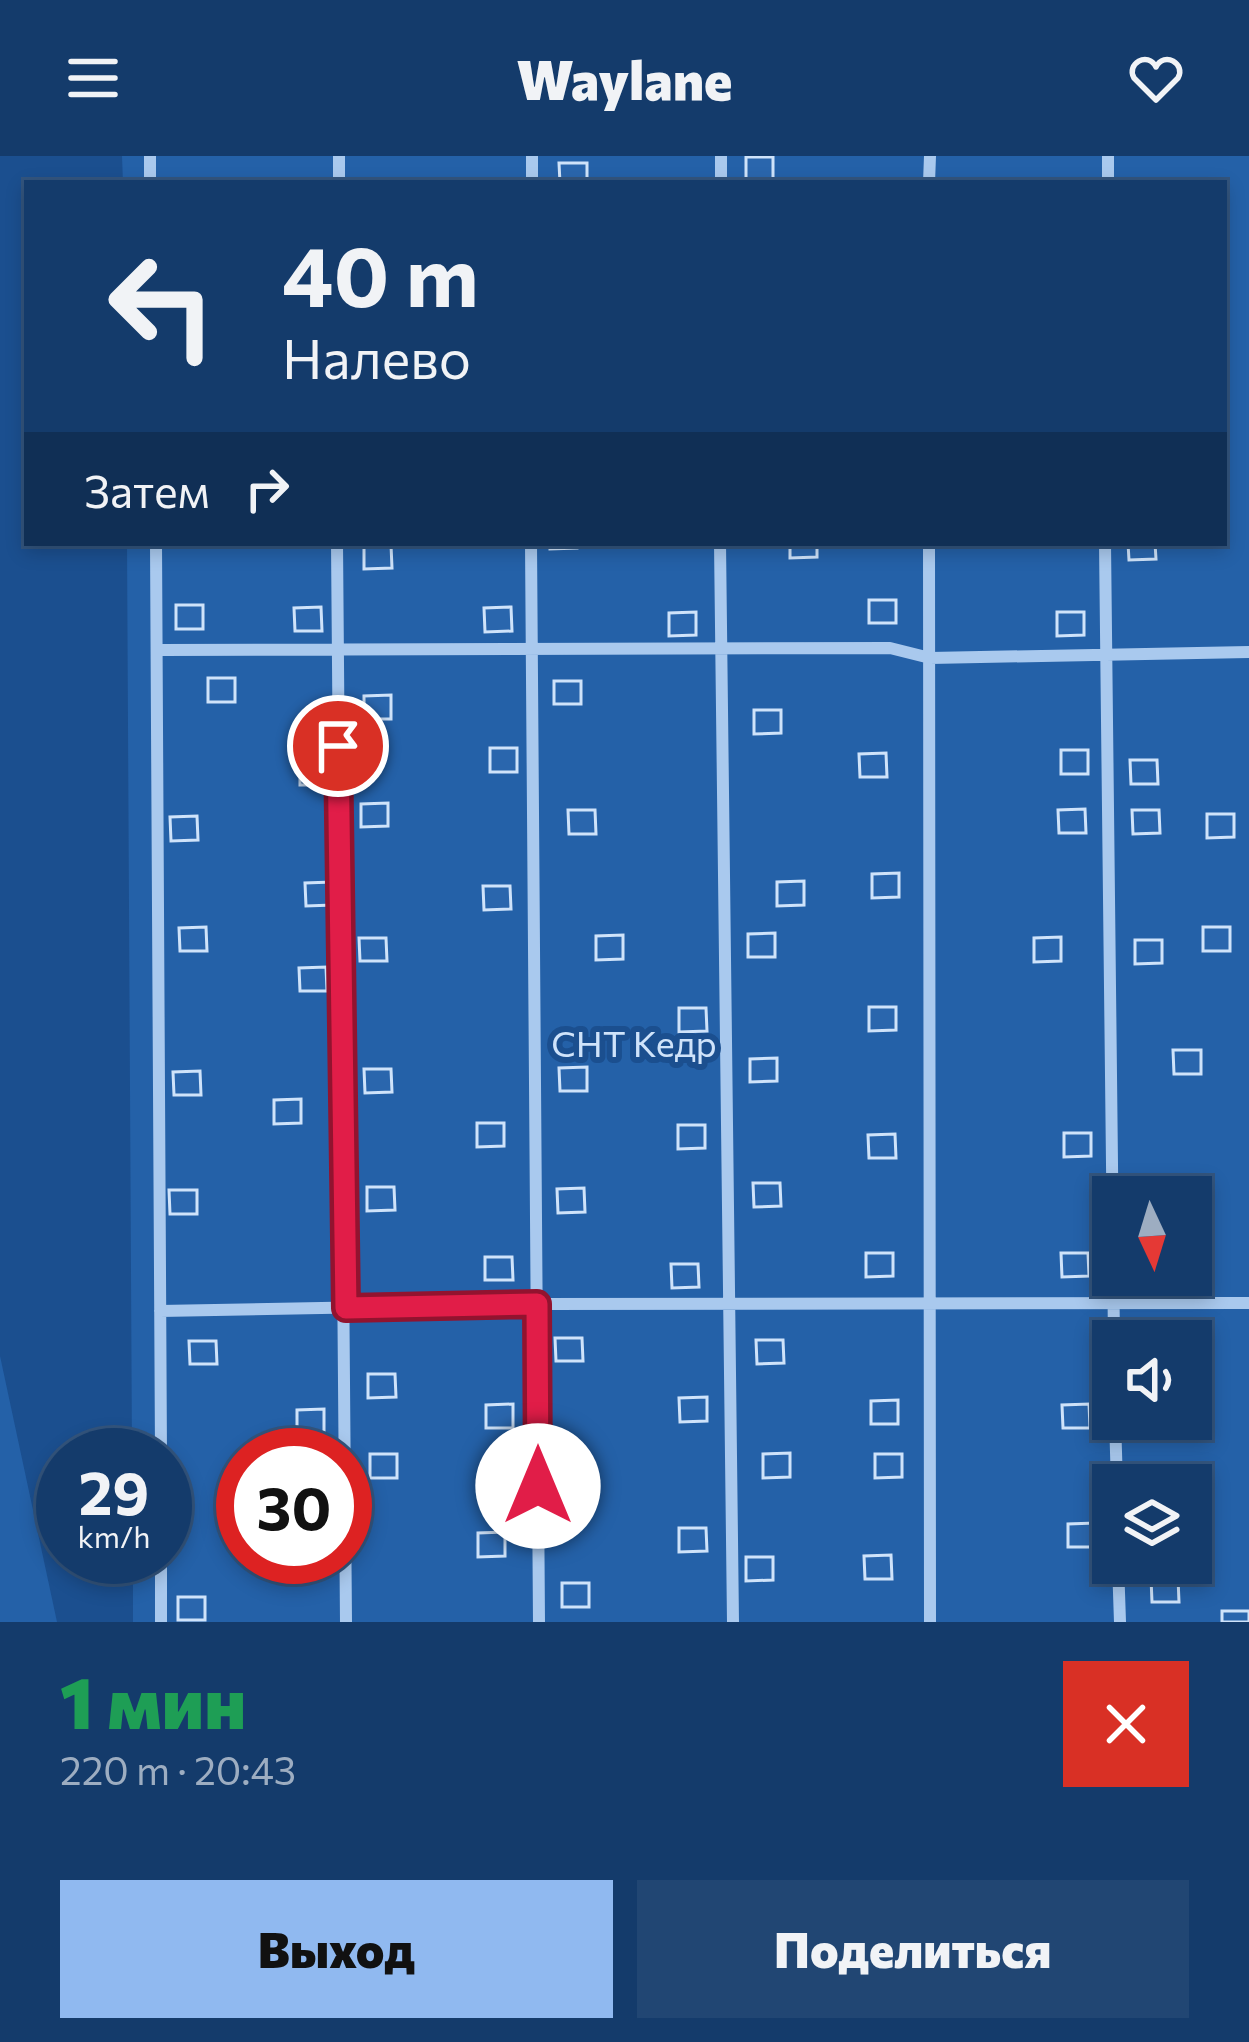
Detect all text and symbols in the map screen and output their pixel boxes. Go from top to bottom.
icon: menu [60,45,126,111]
text: Waylane [517,45,732,111]
icon: heart [1123,45,1189,111]
text: 40 m [282,222,479,324]
icon: left [84,228,240,384]
text: Налево [282,324,471,390]
icon: right [234,456,300,522]
text: Затем [84,462,210,517]
pin [287,695,389,797]
icon: arrive [305,713,371,779]
park label: СНТ Кедр [551,1020,717,1064]
north arrow [1092,1176,1212,1296]
map controls [1092,1176,1212,1584]
button: sound [1092,1320,1212,1440]
position arrow [475,1423,601,1549]
speed limit sign: 30 [216,1428,372,1584]
text: 29 [79,1454,149,1527]
button: layers [1092,1464,1212,1584]
text: km/h [78,1517,150,1554]
text: 1 мин [60,1656,246,1744]
button: close [1063,1661,1189,1787]
text: 220 m · 20:43 [60,1745,296,1793]
button: Выход [60,1880,613,2018]
button: Поделиться [637,1880,1189,2018]

